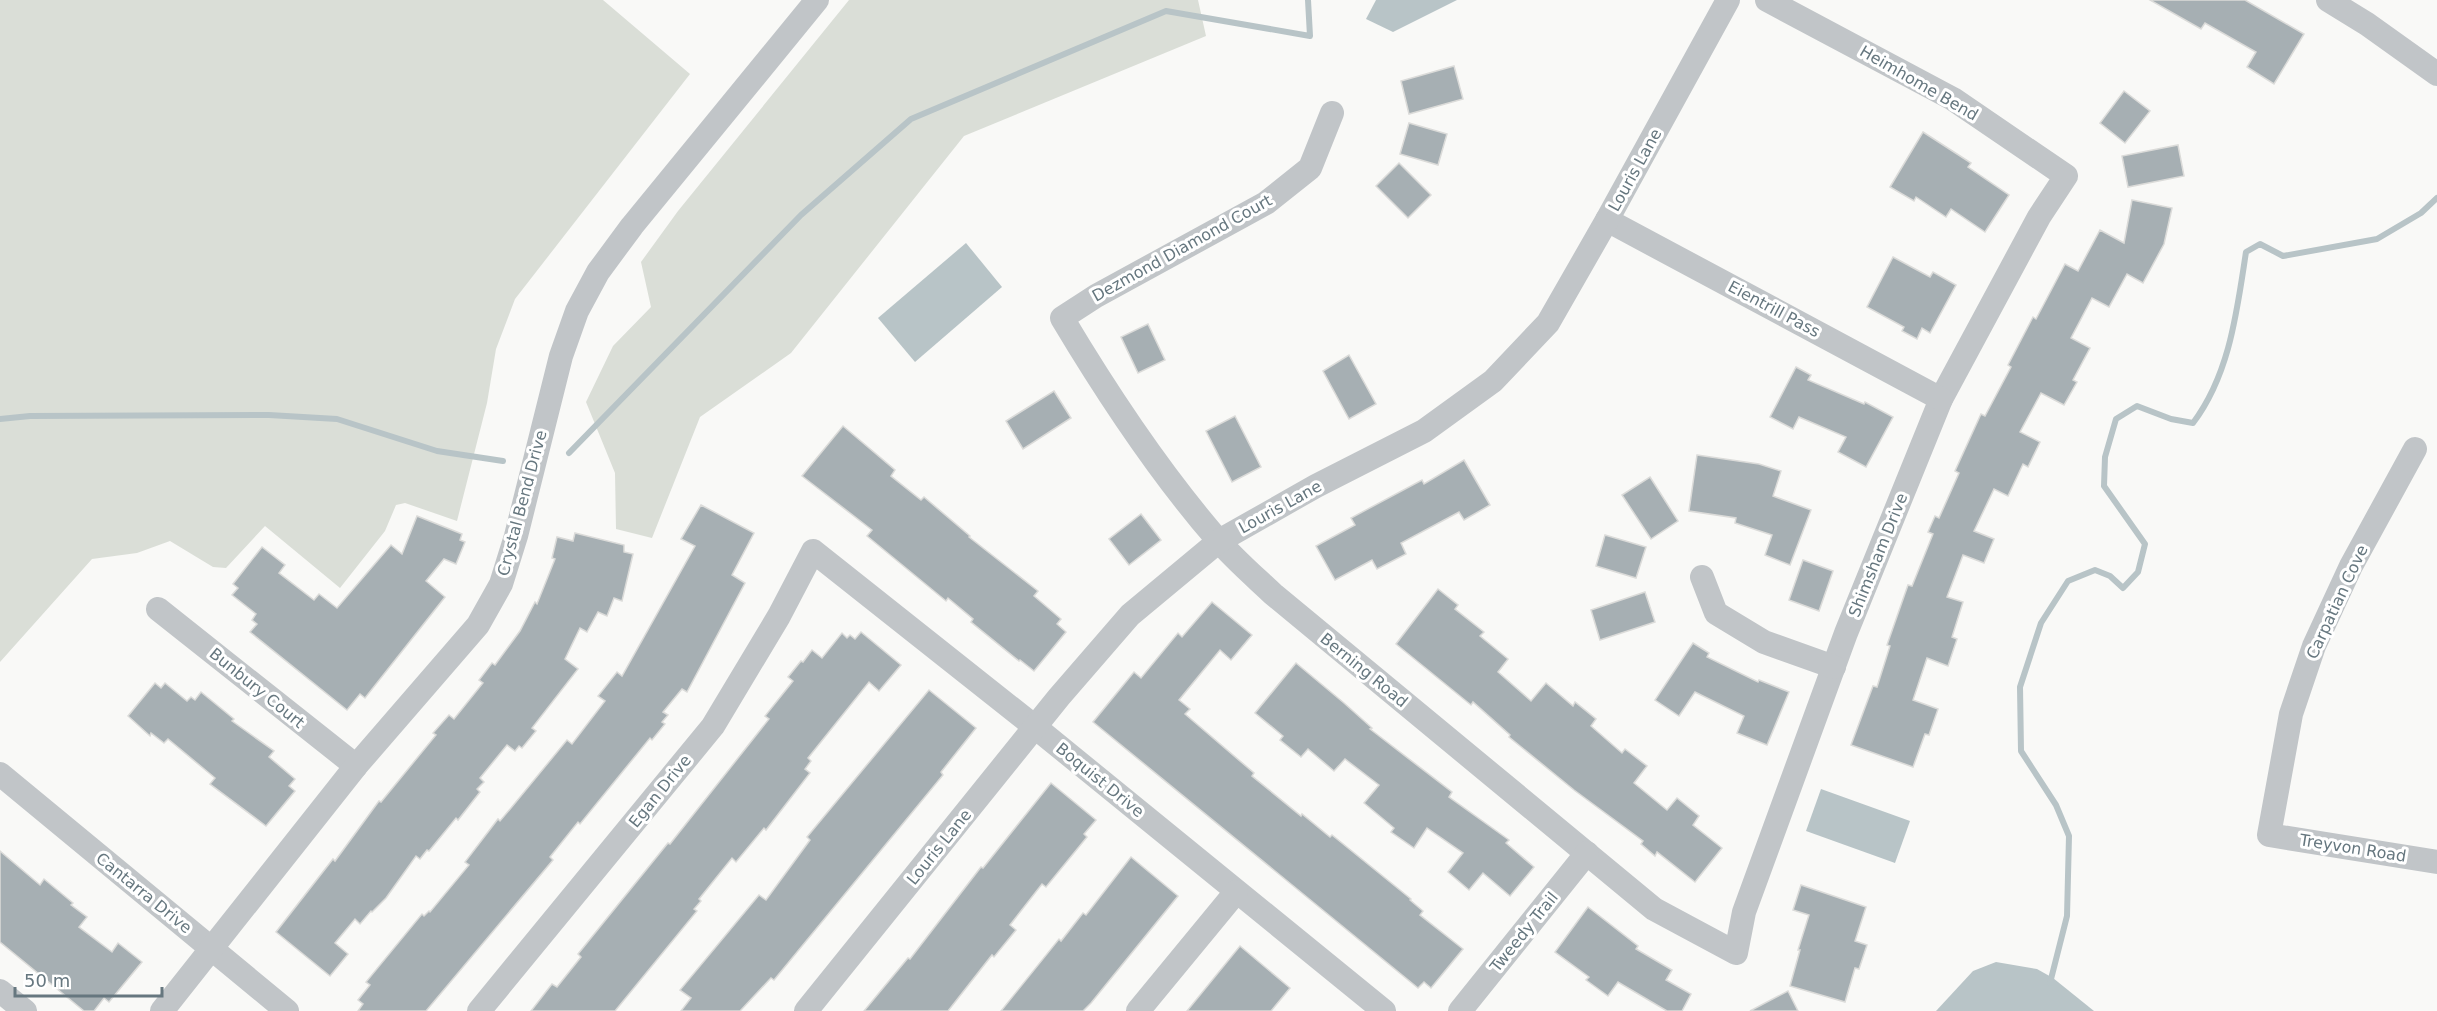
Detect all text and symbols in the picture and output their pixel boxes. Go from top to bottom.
street label: Heimhome Bend [1856,41,1982,125]
street label: Louris Lane [1604,125,1666,215]
street label: Dezmond Diamond Court [1089,191,1275,305]
street label: Eientrill Pass [1725,277,1823,341]
street label: Crystal Bend Drive [493,428,551,578]
street label: Louris Lane [1235,476,1325,538]
street label: Shimsham Drive [1844,490,1912,620]
street label: Carpatian Cove [2302,542,2372,662]
street label: Berning Road [1316,629,1412,711]
street label: Bunbury Court [206,644,308,732]
street label: Boquist Drive [1052,739,1148,821]
street label: Egan Drive [625,751,695,831]
street label: Louris Lane [903,805,975,889]
street label: Treyvon Road [2297,830,2408,866]
street label: Cantarra Drive [92,849,196,937]
street label: Tweedy Trail [1485,888,1562,977]
scale bar [15,960,162,998]
text: 50 m [24,970,70,991]

